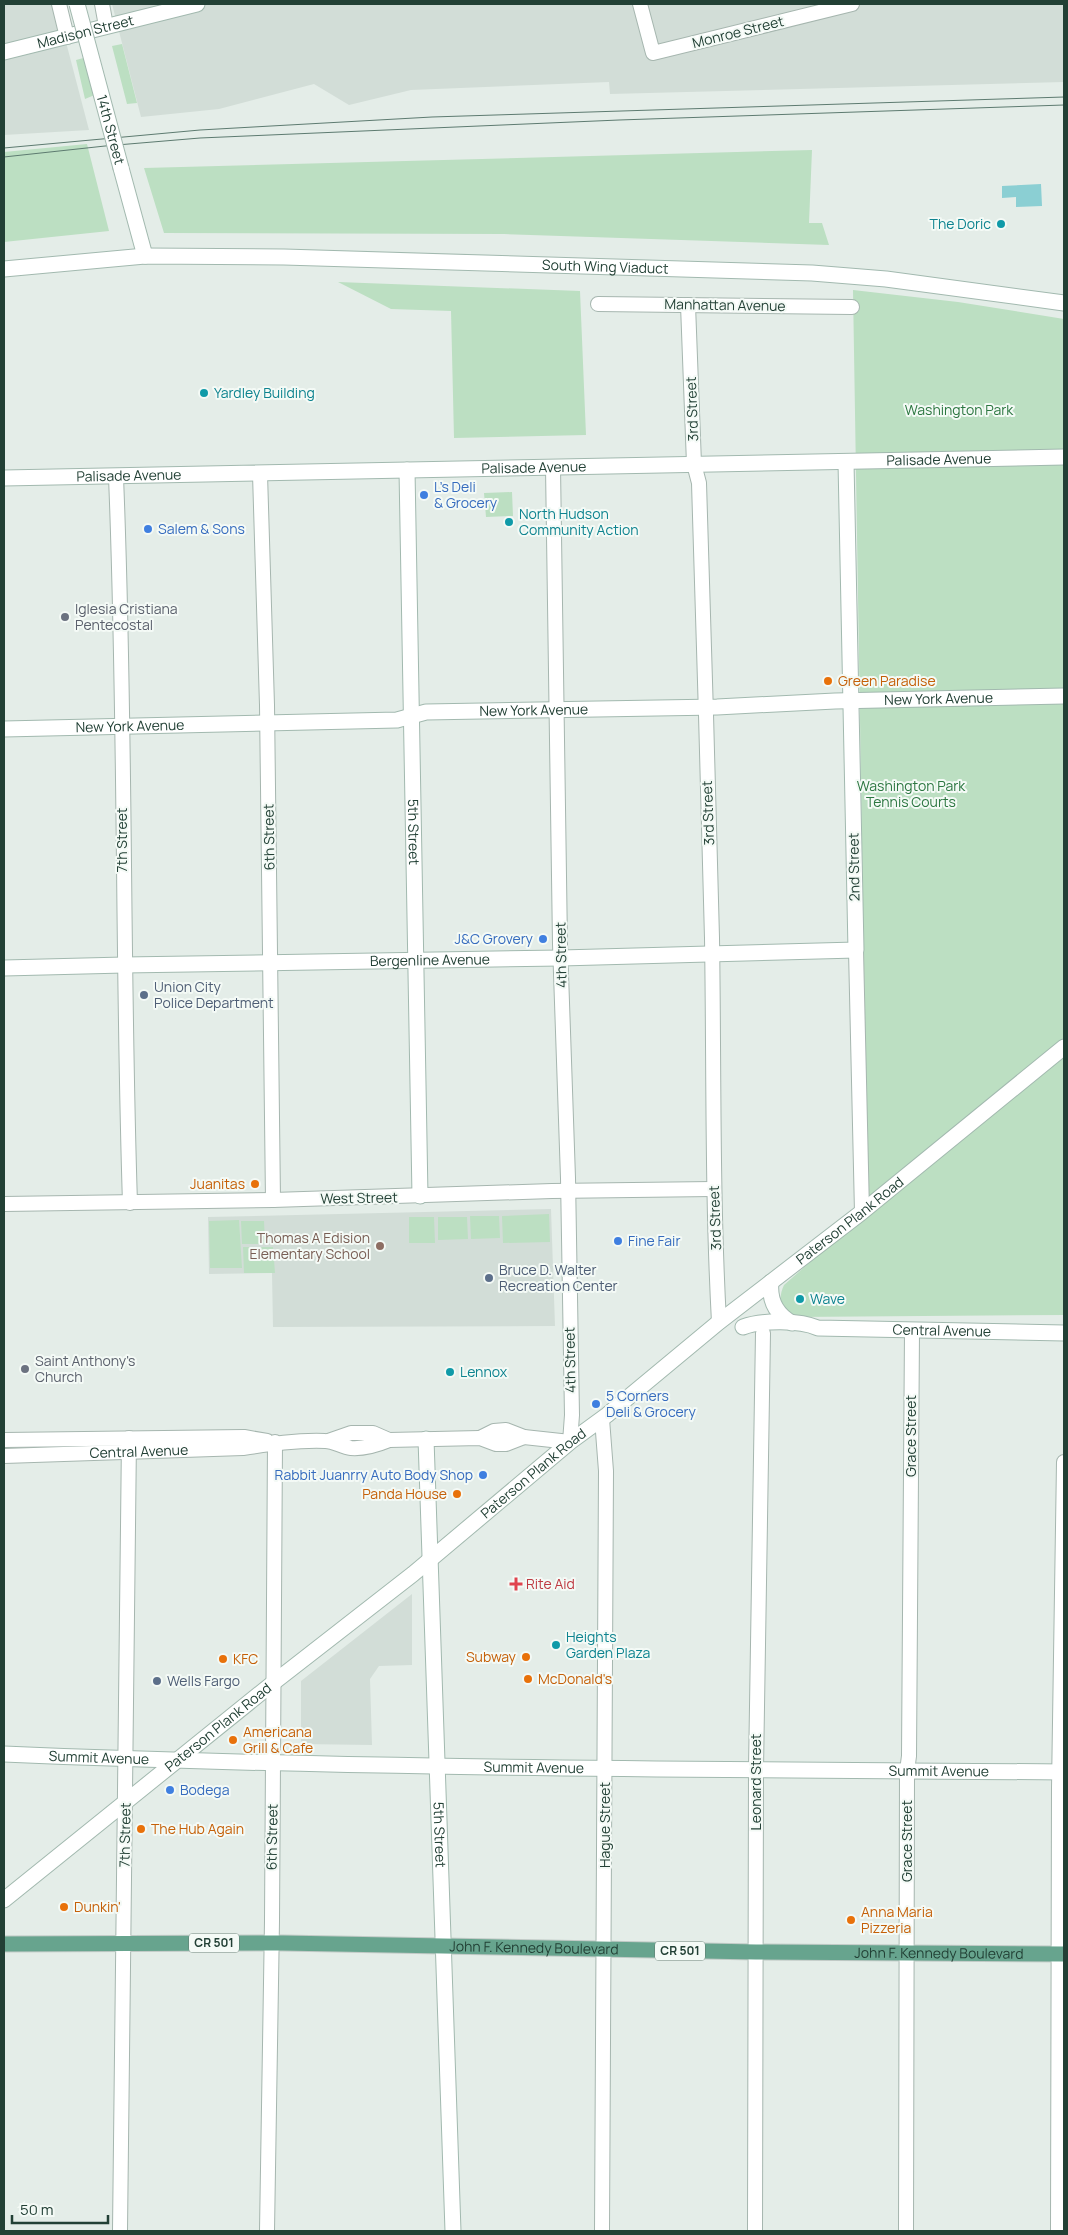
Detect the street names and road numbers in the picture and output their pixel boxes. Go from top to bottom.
street label: Madison Street [35,10,136,52]
street label: Monroe Street [690,11,786,52]
street label: 14th Street [93,92,130,167]
street label: South Wing Viaduct [542,255,669,278]
street label: Manhattan Avenue [664,294,786,315]
street label: 3rd Street [681,376,702,442]
street label: Palisade Avenue [886,448,991,470]
street label: Palisade Avenue [481,456,587,478]
street label: Palisade Avenue [76,464,182,486]
street label: New York Avenue [884,688,993,709]
street label: New York Avenue [479,699,588,720]
street label: New York Avenue [75,715,185,736]
street label: 3rd Street [697,780,718,846]
street label: 5th Street [404,799,424,865]
street label: 6th Street [258,803,279,870]
street label: 7th Street [112,807,131,872]
street label: 2nd Street [843,832,864,901]
street label: 4th Street [550,921,571,988]
street label: Bergenline Avenue [370,949,490,970]
street label: Paterson Plank Road [792,1172,907,1268]
street label: 3rd Street [704,1185,725,1251]
street label: West Street [320,1187,398,1208]
street label: Central Avenue [892,1320,991,1341]
street label: 4th Street [559,1326,580,1393]
street label: Grace Street [901,1395,920,1477]
street label: Paterson Plank Road [476,1423,590,1522]
street label: Central Avenue [89,1440,188,1462]
street label: Paterson Plank Road [160,1678,275,1776]
street label: Leonard Street [746,1733,765,1830]
street label: Summit Avenue [48,1746,149,1768]
street label: Summit Avenue [483,1757,584,1777]
street label: Summit Avenue [889,1761,989,1780]
street label: Hague Street [595,1782,614,1868]
street label: Grace Street [897,1800,916,1882]
street label: 5th Street [429,1801,451,1868]
street label: 7th Street [114,1802,135,1868]
street label: 6th Street [261,1803,282,1870]
road number: CR 501 [189,1934,239,1952]
street label: John F. Kennedy Boulevard [449,1936,619,1958]
road number: CR 501 [655,1942,705,1960]
street label: John F. Kennedy Boulevard [854,1943,1024,1963]

